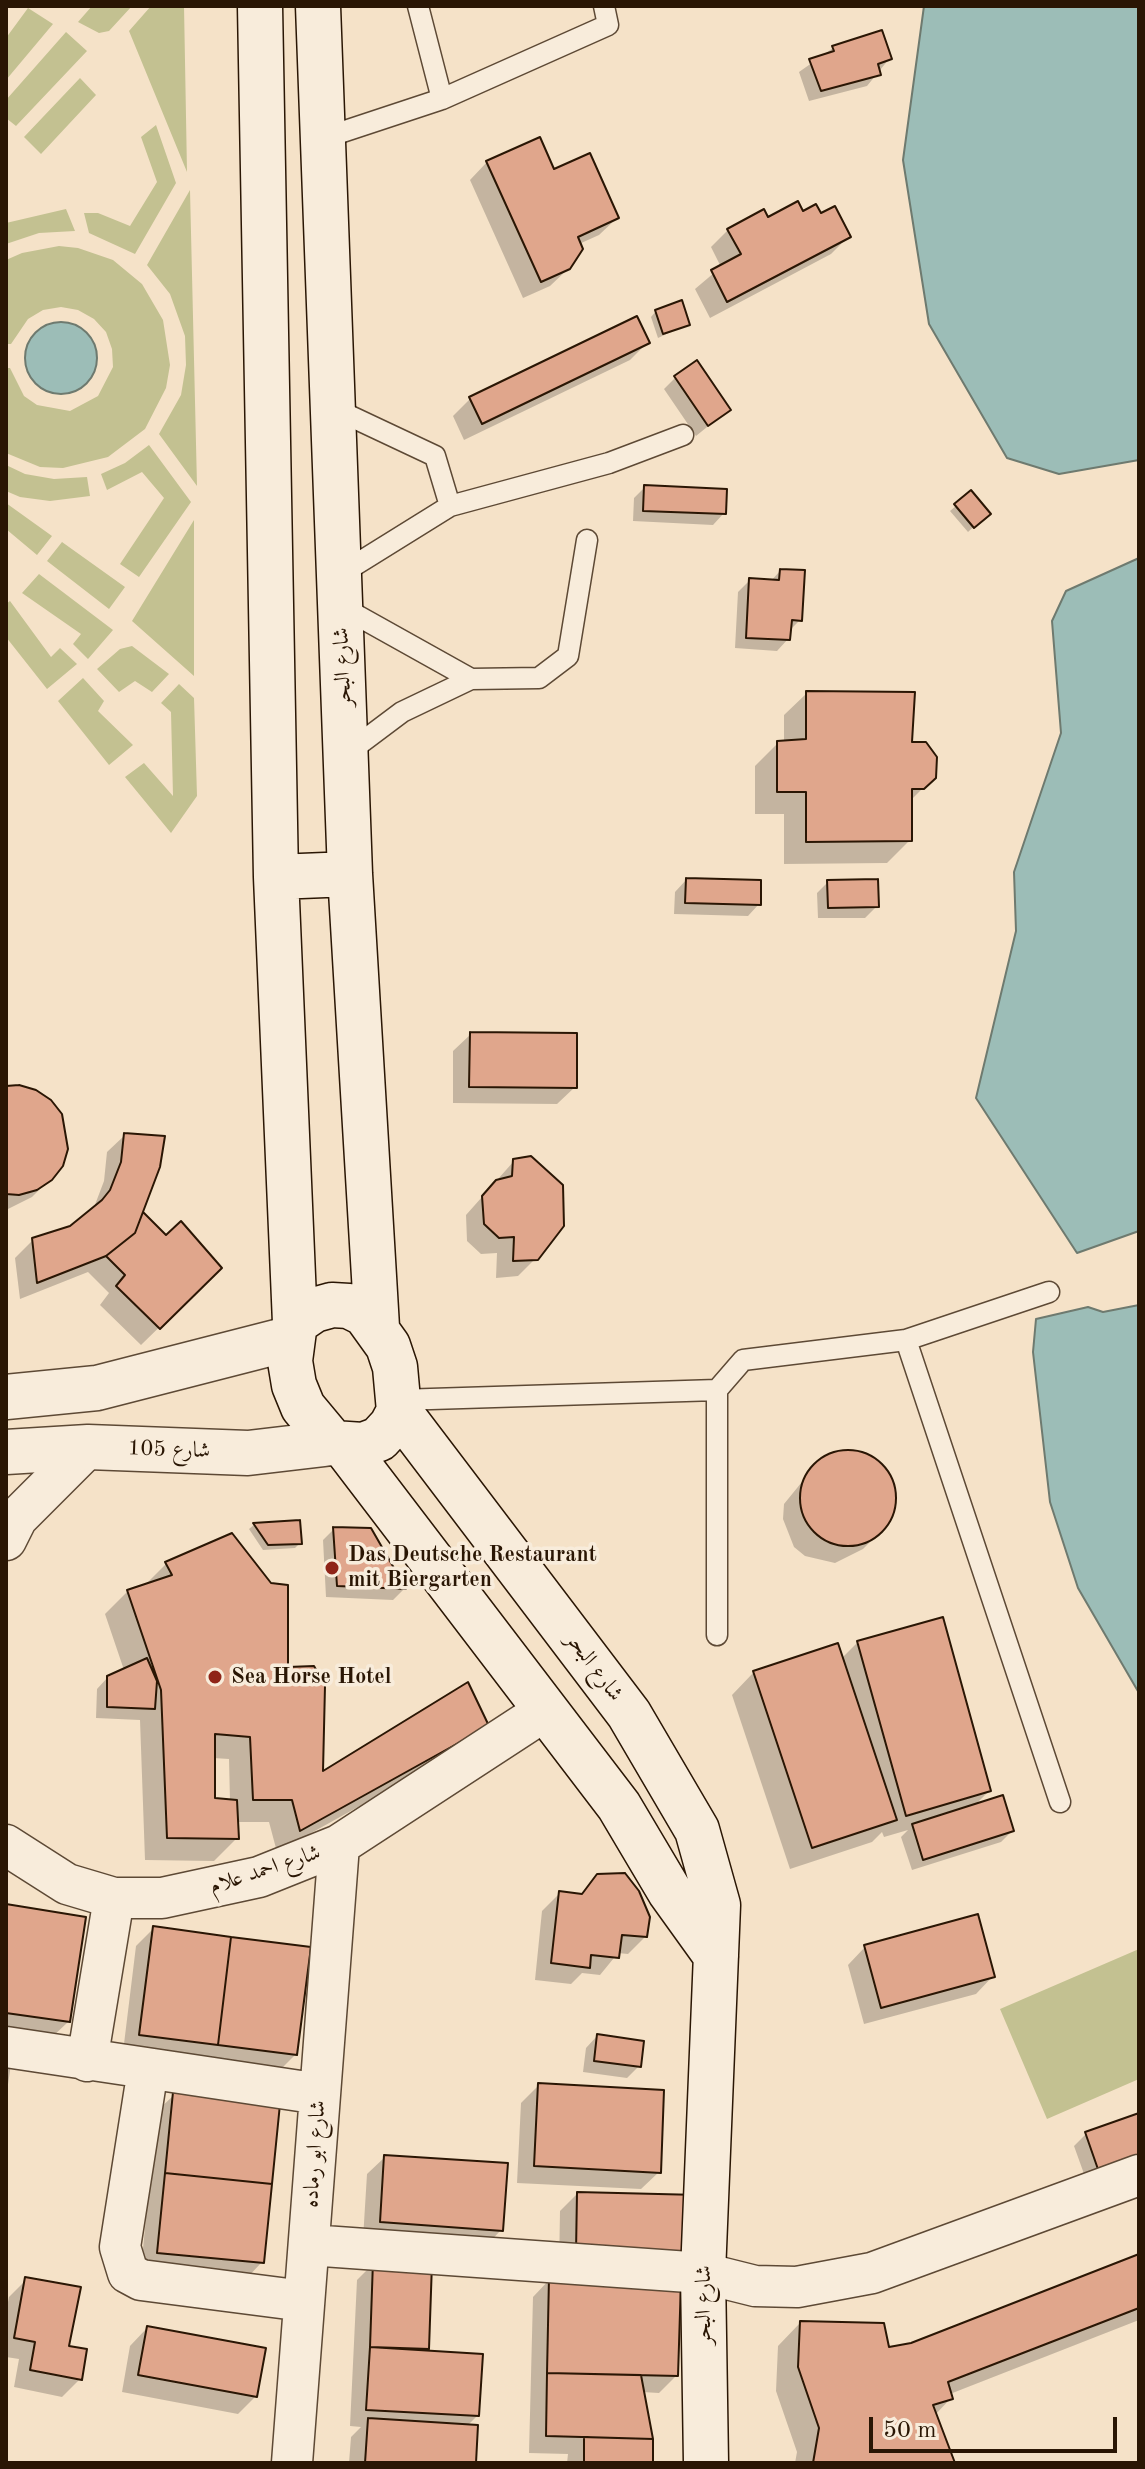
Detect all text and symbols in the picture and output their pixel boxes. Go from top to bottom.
street label: شارع البحر [328,627,358,707]
street label: شارع 105 [127,1435,211,1465]
place label: Das Deutsche Restaurant mit Biergarten [348,1542,597,1594]
marker: Das Deutsche Restaurant mit Biergarten [323,1559,341,1577]
street label: شارع البحر [560,1627,628,1707]
place label: Sea Horse Hotel [231,1664,392,1690]
marker: Sea Horse Hotel [206,1668,224,1686]
street label: شارع احمد علام [206,1840,324,1900]
street label: شارع ابو رماده [298,2099,332,2209]
street label: شارع البحر [691,2265,717,2345]
scale bar [873,2401,1121,2451]
text: 50 m [883,2419,937,2443]

